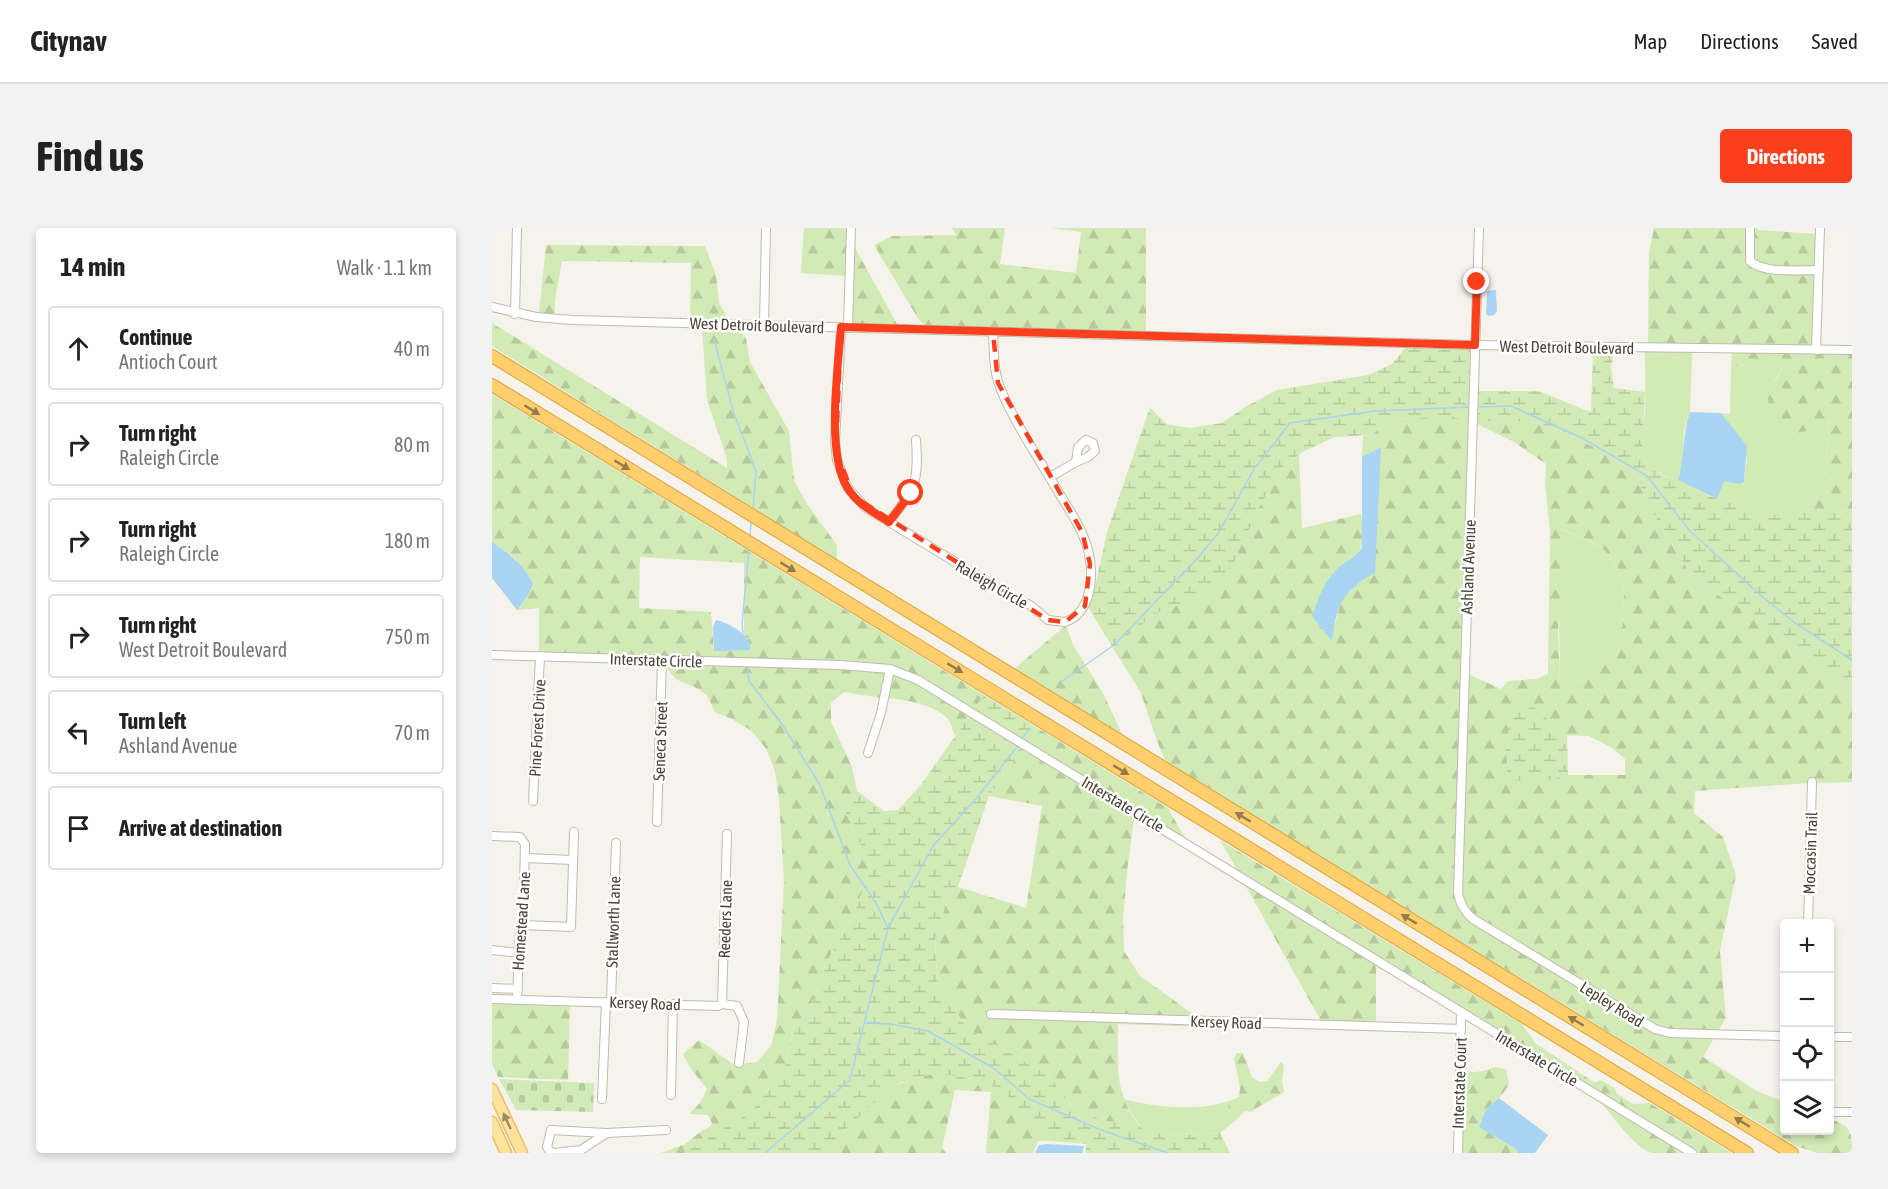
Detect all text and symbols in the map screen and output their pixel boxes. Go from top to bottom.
text: Citynav [30,25,107,57]
text: Map [1633,29,1667,53]
text: Directions [1700,29,1779,53]
text: Saved [1812,29,1858,53]
button: Directions [1720,129,1852,183]
text: Find us [36,132,144,180]
text: 14 min [60,252,125,282]
text: Walk · 1.1 km [337,256,432,279]
route end [1463,268,1489,294]
street label: West Detroit Boulevard [689,314,825,336]
text: Continue [119,324,193,350]
icon: ahead [62,332,95,365]
text: 40 m [394,337,430,360]
street label: West Detroit Boulevard [1500,337,1634,357]
text: Antioch Court [119,350,218,373]
one-way arrow [524,404,540,415]
text: Turn right [119,420,196,446]
icon: right [62,428,95,461]
text: 80 m [394,433,430,456]
text: Raleigh Circle [119,446,219,469]
one-way arrow [614,460,630,471]
route start [897,479,923,505]
text: Turn right [119,516,196,542]
street label: Ashland Avenue [1457,519,1479,615]
icon: right [62,524,95,557]
text: 180 m [385,529,430,552]
text: Raleigh Circle [119,542,219,565]
street label: Raleigh Circle [952,556,1031,613]
one-way arrow [780,561,796,572]
text: Turn right [119,612,196,638]
icon: right [62,620,95,653]
text: 750 m [385,625,430,648]
text: West Detroit Boulevard [119,638,287,661]
street label: Interstate Circle [609,649,703,671]
one-way arrow [947,663,963,674]
street label: Pine Forest Drive [525,679,549,777]
street label: Seneca Street [650,701,670,781]
text: Turn left [119,708,186,734]
icon: left [62,716,95,749]
text: 70 m [394,721,430,744]
text: Ashland Avenue [119,734,237,757]
one-way arrow [1113,765,1129,776]
street label: Interstate Circle [1079,772,1167,836]
street label: Moccasin Trail [1800,811,1820,895]
icon: arrive [62,812,95,845]
one-way arrow [1235,812,1251,823]
text: Arrive at destination [119,815,282,841]
street label: Homestead Lane [509,871,533,971]
street label: Stallworth Lane [602,876,624,968]
street label: Reeders Lane [715,879,735,959]
one-way arrow [1401,913,1417,924]
map controls [1780,919,1834,1135]
button: + [1780,919,1834,973]
button: − [1780,973,1834,1027]
street label: Lepley Road [1576,977,1647,1031]
street label: Kersey Road [609,993,681,1014]
street label: Kersey Road [1190,1012,1262,1033]
one-way arrow [1568,1015,1584,1026]
street label: Interstate Circle [1493,1026,1581,1090]
button: locate [1780,1027,1834,1081]
street label: Interstate Court [1448,1037,1470,1129]
button: layers [1780,1081,1834,1135]
one-way arrow [503,1112,512,1129]
one-way arrow [1734,1117,1750,1128]

